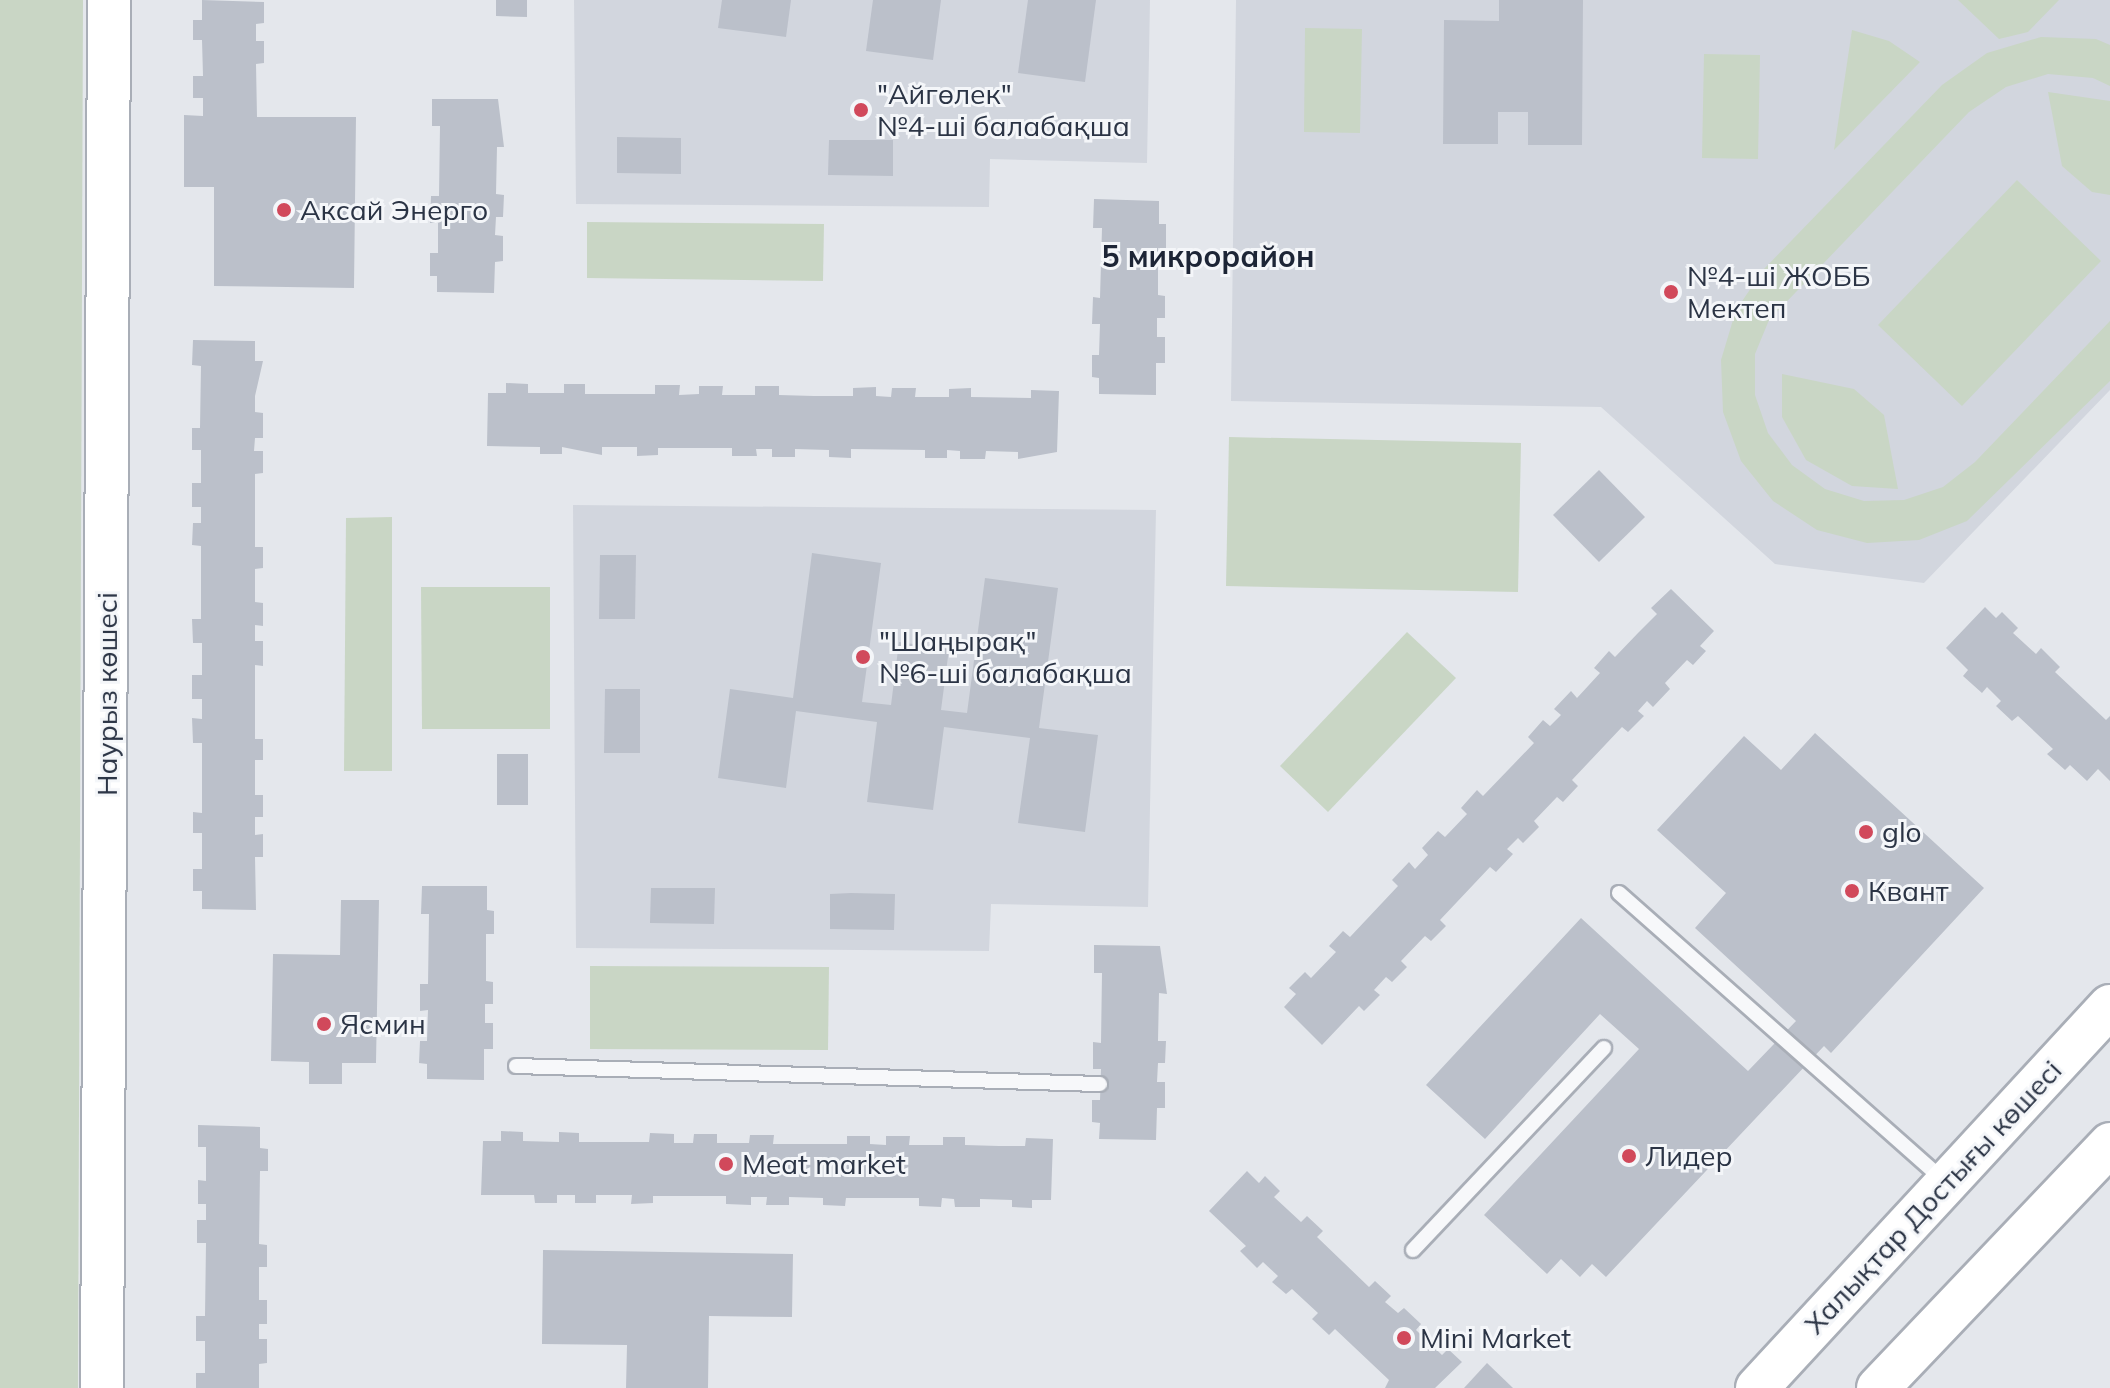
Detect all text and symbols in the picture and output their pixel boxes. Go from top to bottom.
place label: "Айгөлек" №4-ші балабақша [877,77,1130,143]
marker: "Айгөлек" №4-ші балабақша [852,101,870,119]
place label: Аксай Энерго [300,193,488,227]
marker: Аксай Энерго [275,201,293,219]
district label: 5 микрорайон [1101,238,1315,274]
place label: №4-ші ЖОББ Мектеп [1687,259,1871,325]
marker: №4-ші ЖОББ Мектеп [1662,283,1680,301]
street label: Наурыз көшесі [90,592,124,796]
place label: "Шаңырақ" №6-ші балабақша [879,624,1132,690]
marker: "Шаңырақ" №6-ші балабақша [854,648,872,666]
place label: glo [1882,815,1922,849]
marker: glo [1857,823,1875,841]
place label: Квант [1868,874,1949,908]
marker: Квант [1843,882,1861,900]
place label: Ясмин [340,1007,426,1041]
marker: Ясмин [315,1015,333,1033]
street label: Халықтар Достығы көшесі [1797,1053,2069,1341]
place label: Лидер [1645,1139,1733,1173]
place label: Meat market [742,1147,906,1181]
marker: Лидер [1620,1147,1638,1165]
marker: Meat market [717,1155,735,1173]
place label: Mini Market [1420,1321,1571,1355]
marker: Mini Market [1395,1329,1413,1347]

